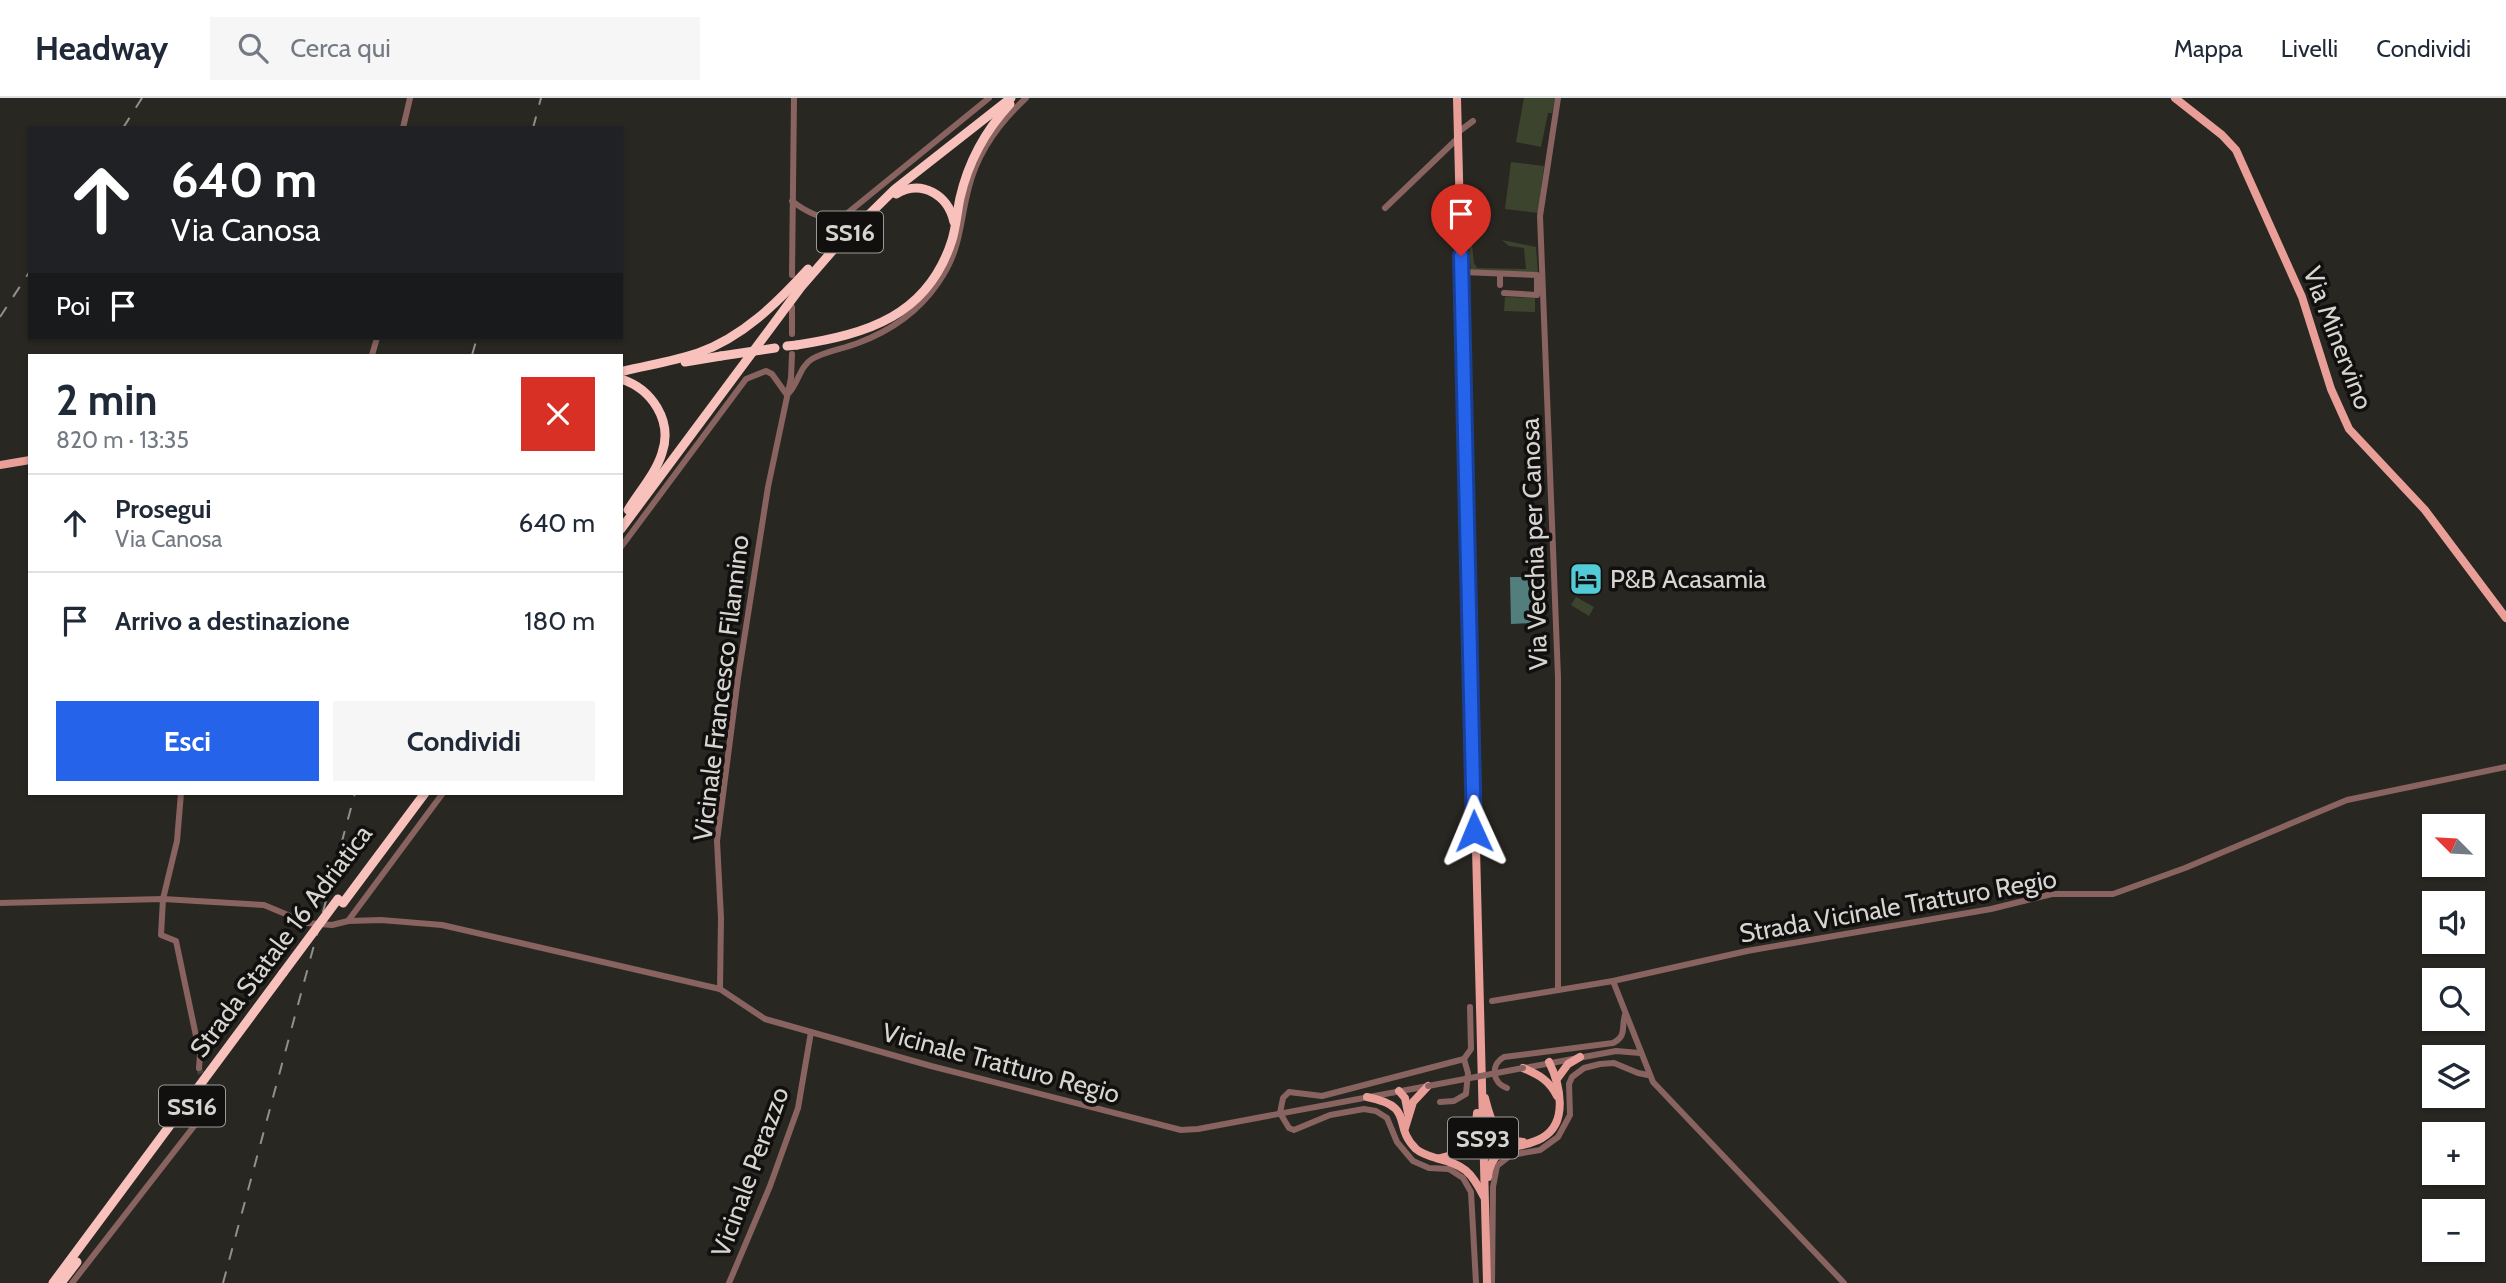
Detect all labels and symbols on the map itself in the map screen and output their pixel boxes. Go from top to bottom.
pin [1431,184,1491,256]
road number: SS16 [817,212,883,252]
street label: Via Minervino [2296,262,2380,414]
street label: Via Vecchia per Canosa [1514,417,1554,671]
street label: Vicinale Francesco Filannino [686,533,756,843]
hotel icon: P&B Acasamia [1567,560,1605,598]
place label: P&B Acasamia [1610,563,1767,595]
position arrow [1437,794,1511,868]
north arrow [2422,814,2485,877]
street label: Strada Statale 16 Adriatica [183,818,379,1064]
street label: Strada Vicinale Tratturo Regio [1737,862,2059,950]
street label: Vicinale Tratturo Regio [879,1016,1123,1110]
street label: Vicinale Perazzo [704,1082,796,1262]
road number: SS16 [159,1086,225,1126]
road number: SS93 [1448,1118,1518,1158]

